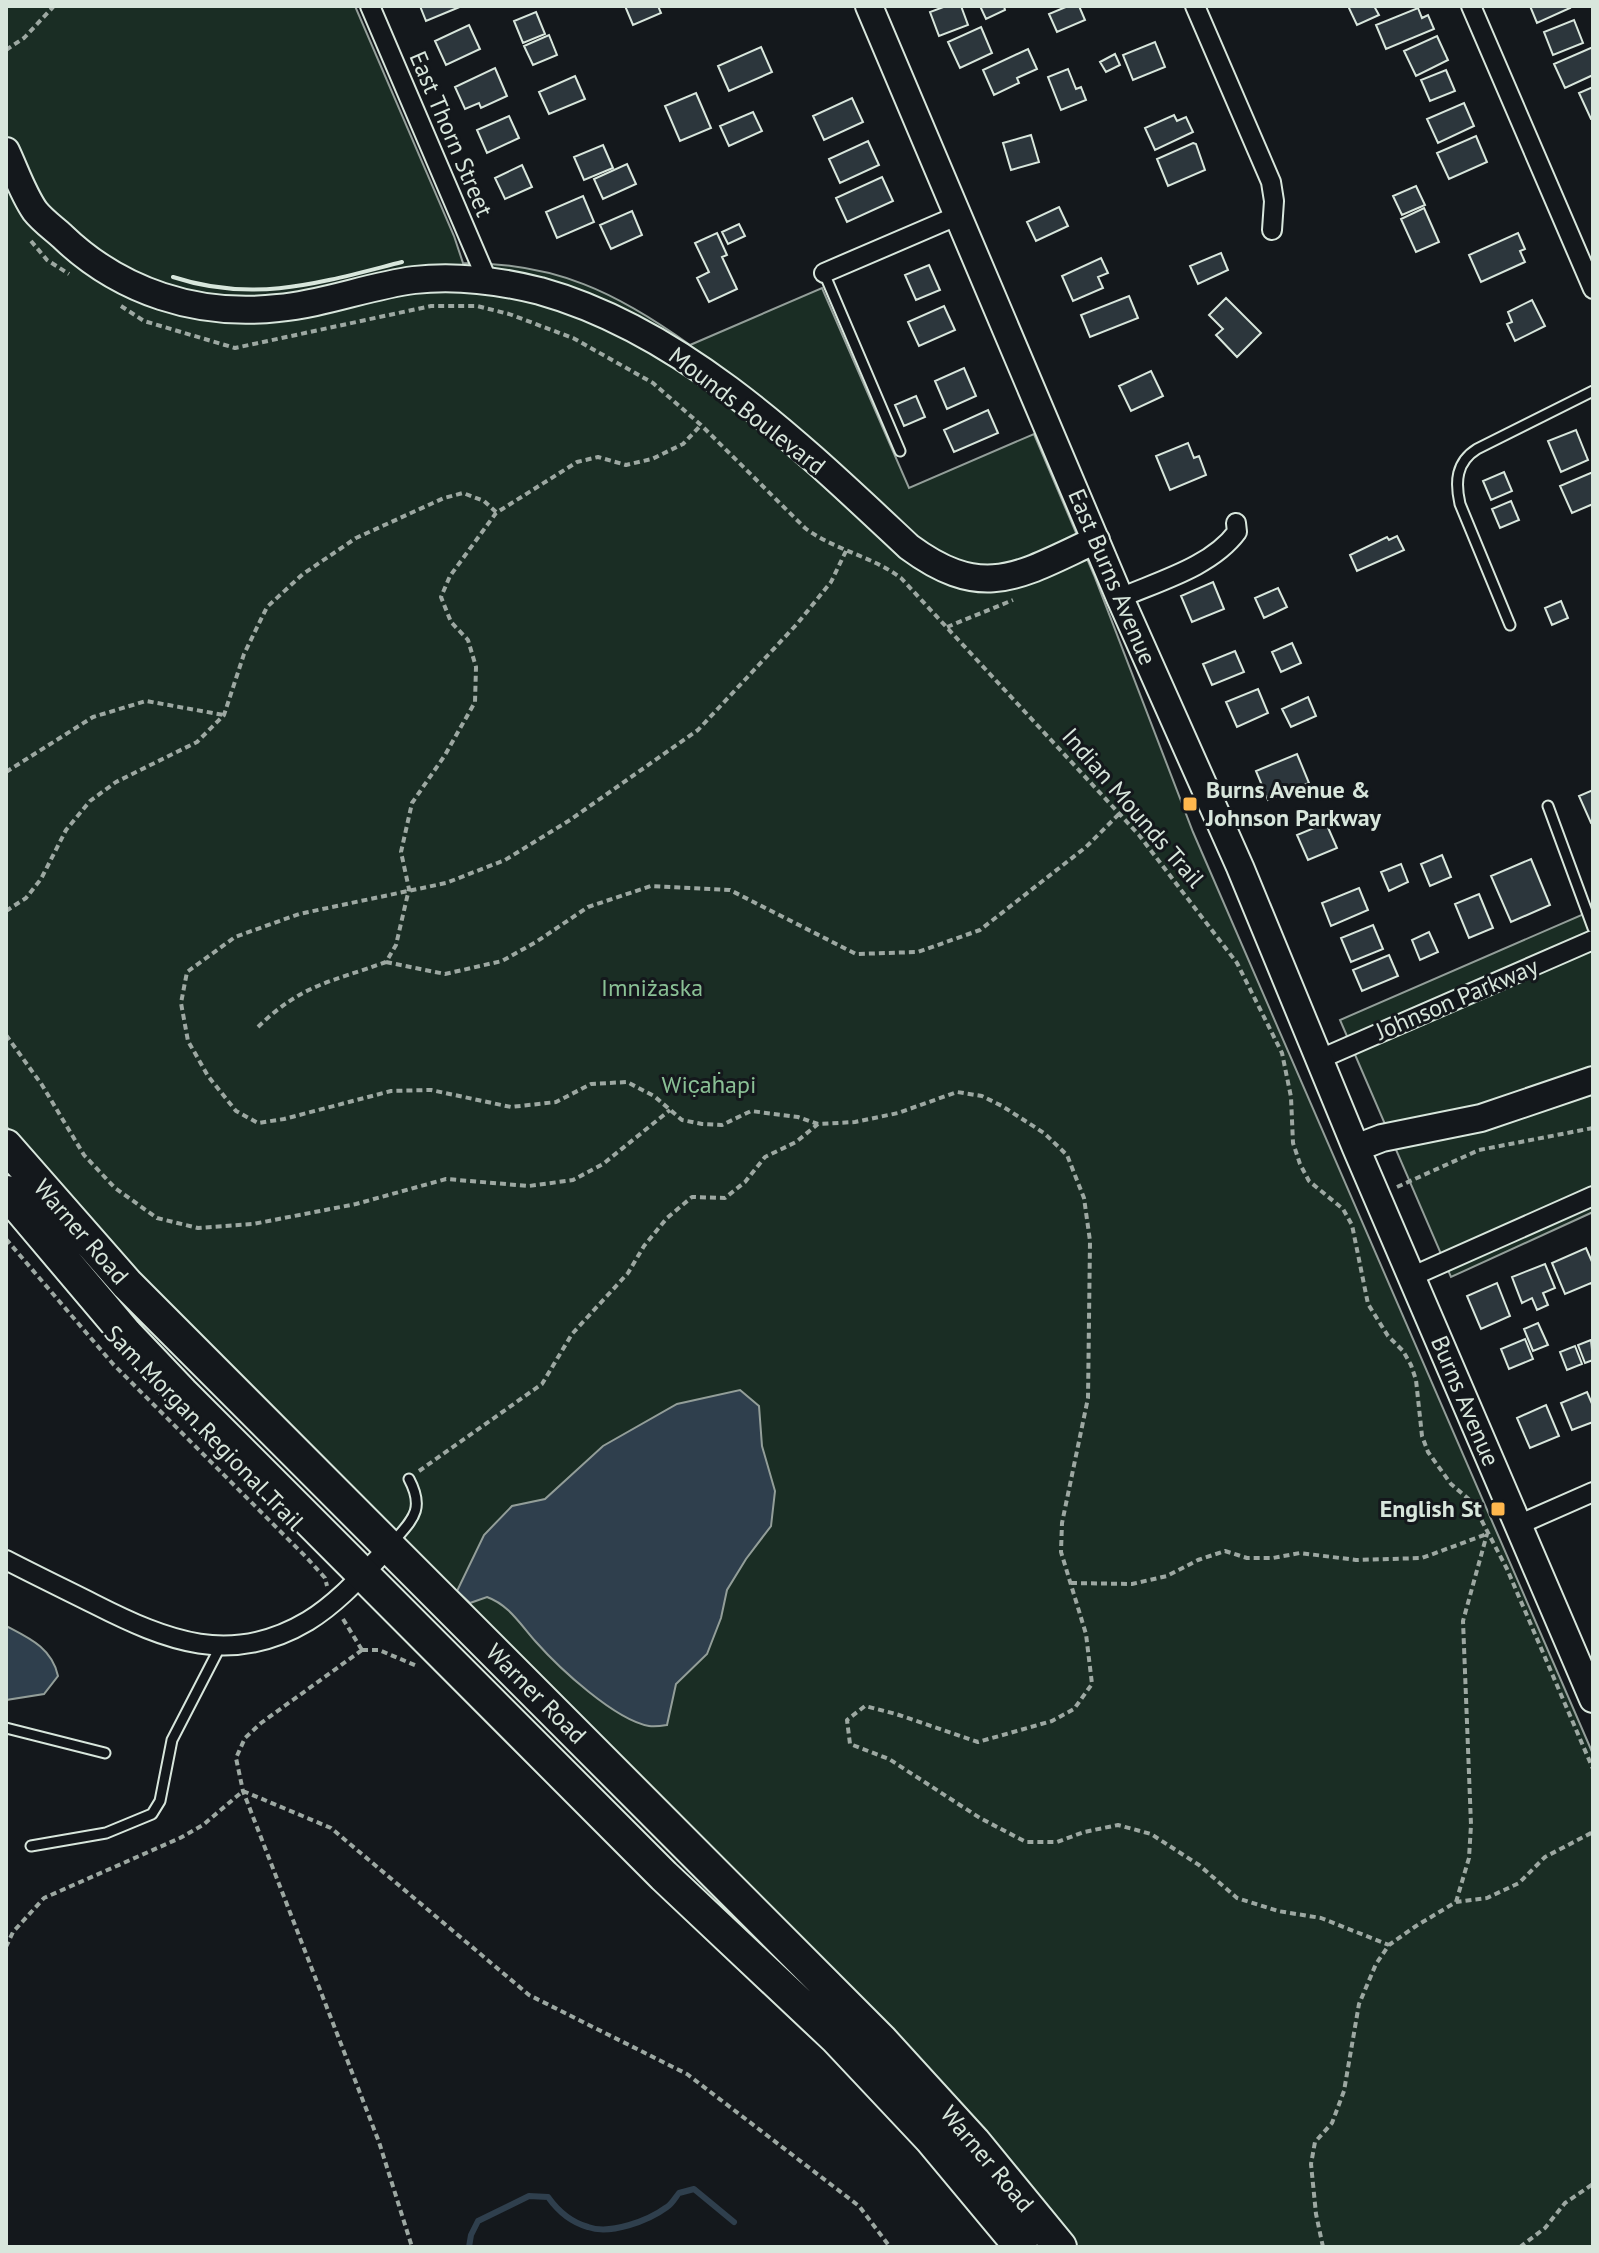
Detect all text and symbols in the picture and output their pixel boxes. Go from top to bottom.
street label: East Thorn Street [403,46,500,221]
street label: Mounds Boulevard [663,340,832,481]
street label: East Burns Avenue [1061,484,1164,670]
street label: Indian Mounds Trail [1055,721,1211,894]
place label: Burns Avenue & Johnson Parkway [1205,774,1382,833]
marker: Burns Avenue & Johnson Parkway [1181,795,1199,813]
street label: Johnson Parkway [1370,950,1543,1047]
park label: Imniżaska [601,972,703,1003]
park label: Wic̣aḣapi [662,1069,756,1100]
street label: Warner Road [27,1173,136,1291]
street label: Sam Morgan Regional Trail [98,1318,311,1537]
street label: Burns Avenue [1424,1331,1507,1471]
place label: English St [1380,1493,1483,1524]
marker: English St [1489,1500,1507,1518]
street label: Warner Road [480,1637,593,1750]
street label: Warner Road [934,2099,1041,2218]

